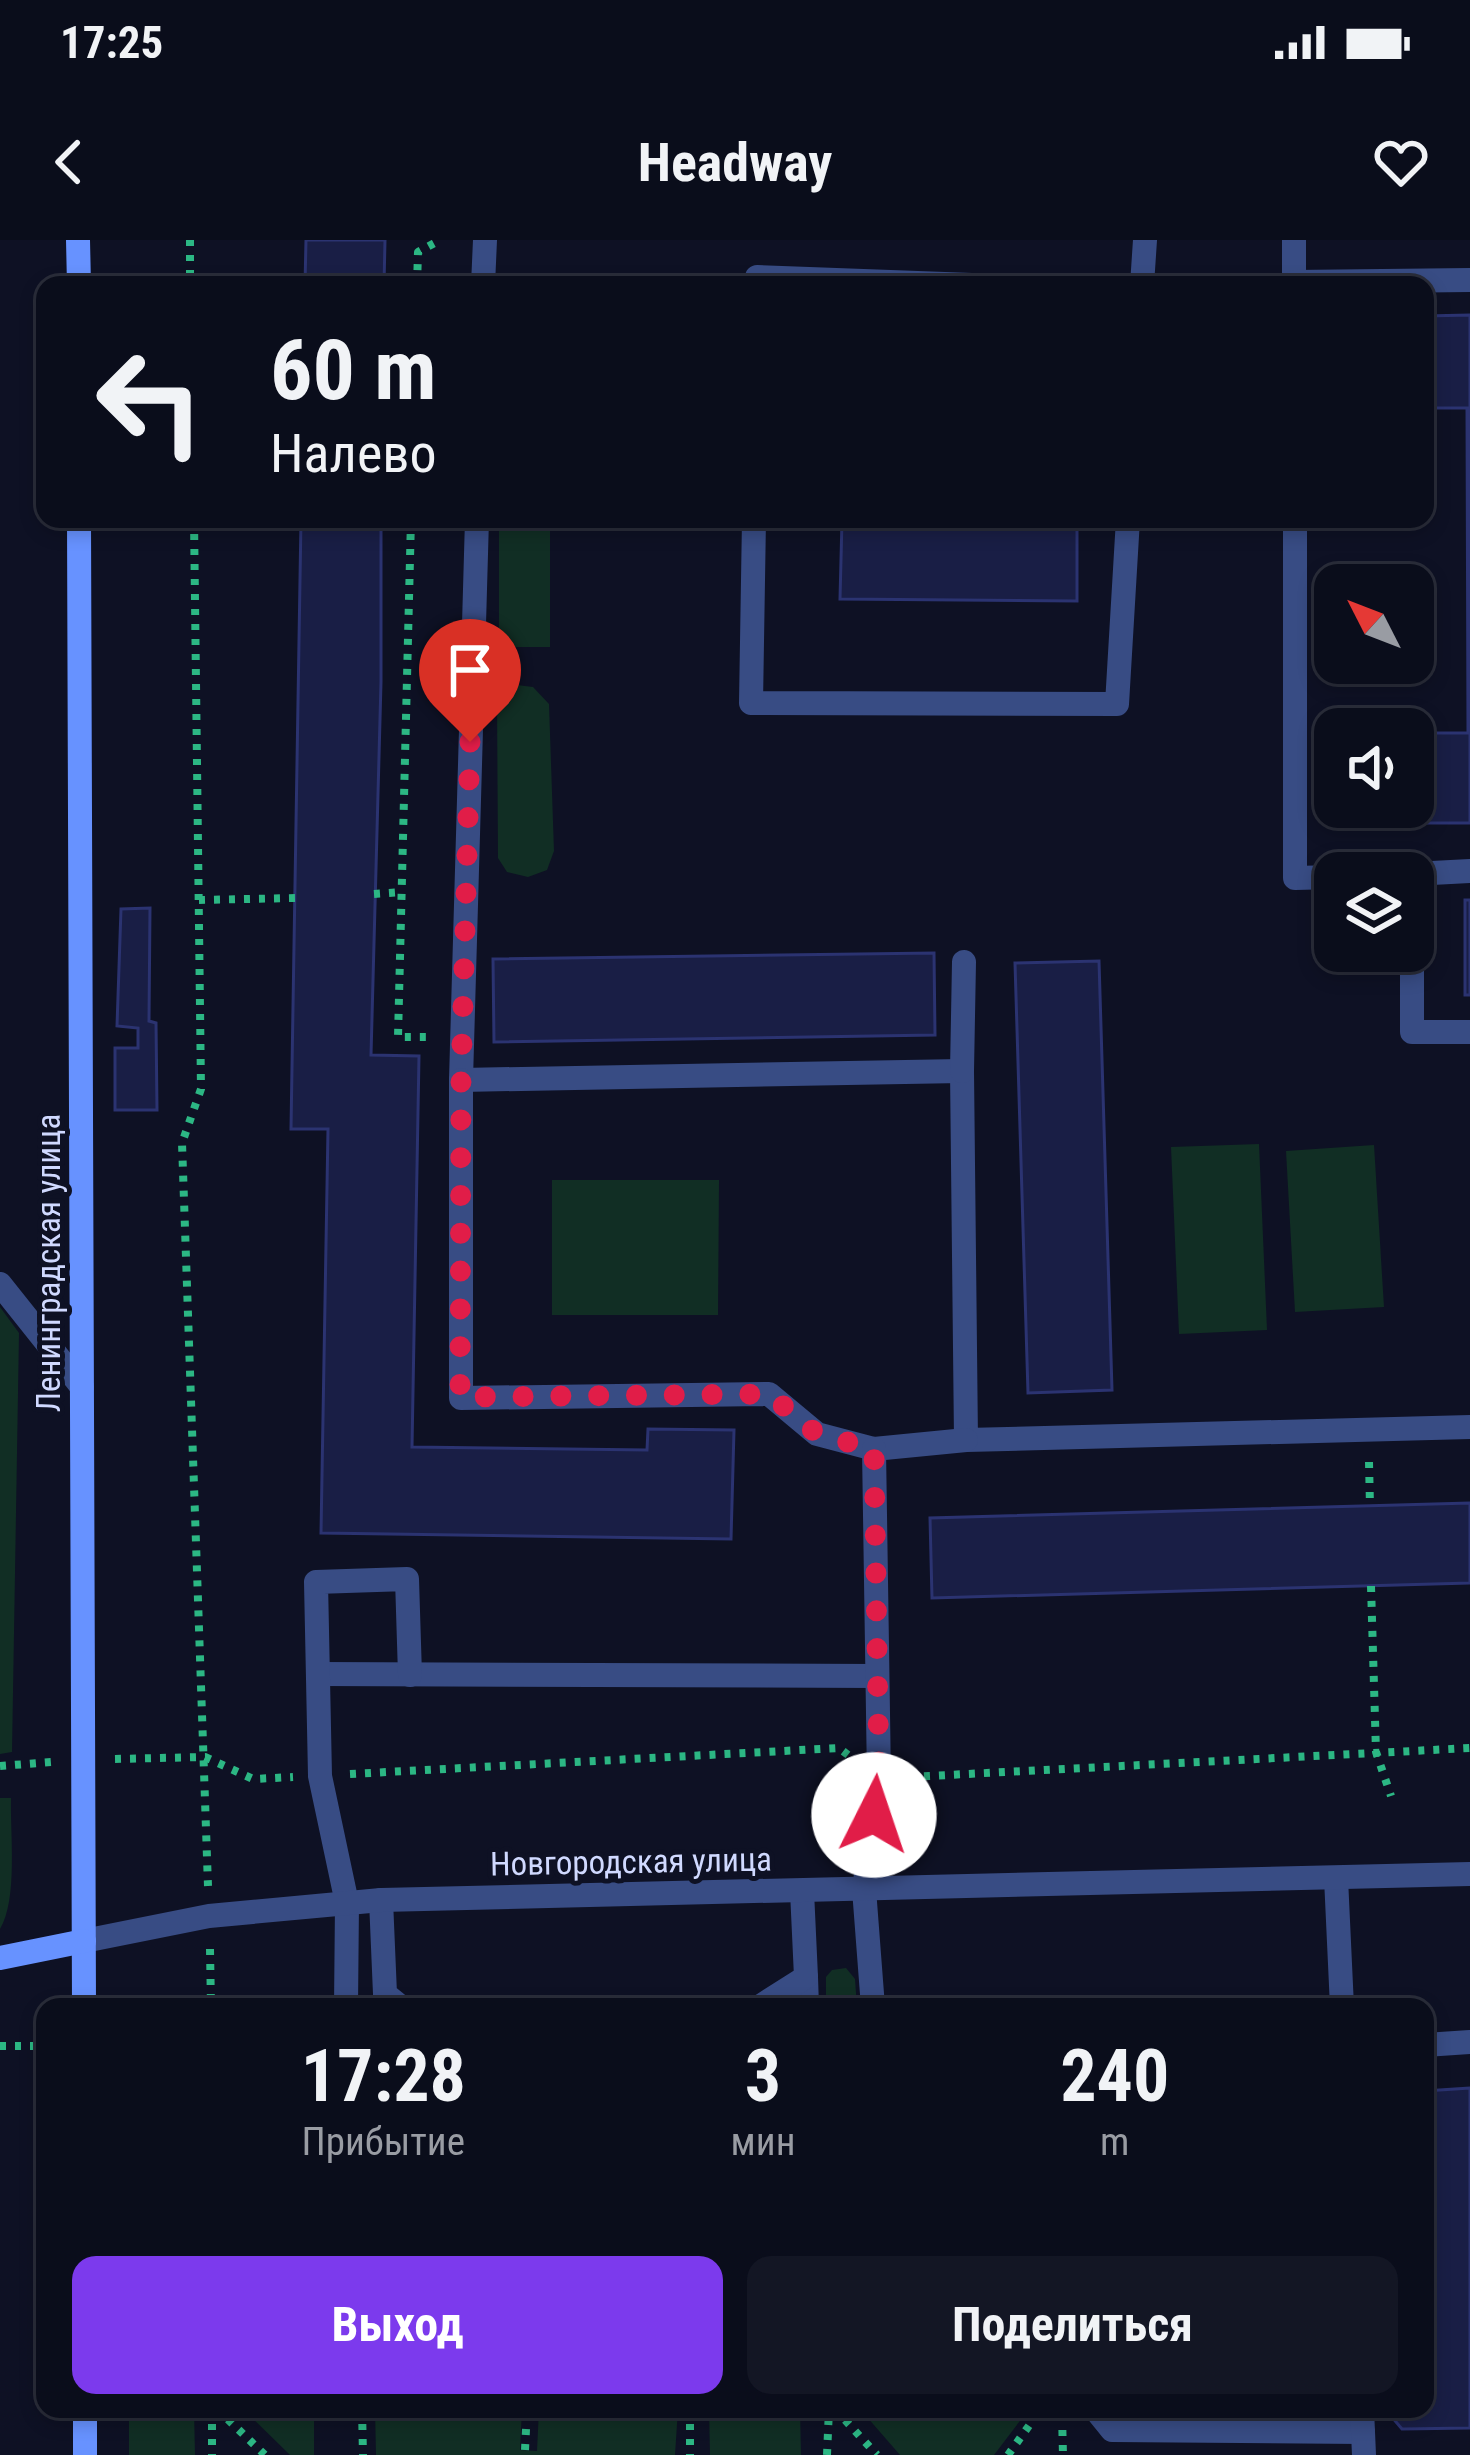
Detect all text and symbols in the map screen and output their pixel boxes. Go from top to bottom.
text: 17:25 [60,16,163,69]
icon: back [36,129,102,195]
icon: heart [1368,129,1434,195]
text: Headway [638,131,832,194]
text: 60 m [270,321,437,420]
icon: left [72,324,228,480]
text: Налево [270,422,437,485]
north arrow [1314,564,1434,684]
map controls [1314,564,1434,972]
pin [419,619,521,742]
icon: arrive [437,637,503,703]
button: sound [1314,708,1434,828]
button: layers [1314,852,1434,972]
street label: Ленинградская улица [29,1114,68,1412]
position arrow [811,1752,937,1878]
street label: Новгородская улица [490,1840,772,1883]
text: 17:28 [301,2034,466,2119]
text: 3 [745,2034,781,2119]
text: 240 [1060,2034,1169,2119]
text: Прибытие [302,2119,465,2165]
text: мин [731,2119,795,2165]
text: m [1100,2119,1129,2165]
button: Выход [72,2256,723,2394]
button: Поделиться [747,2256,1398,2394]

